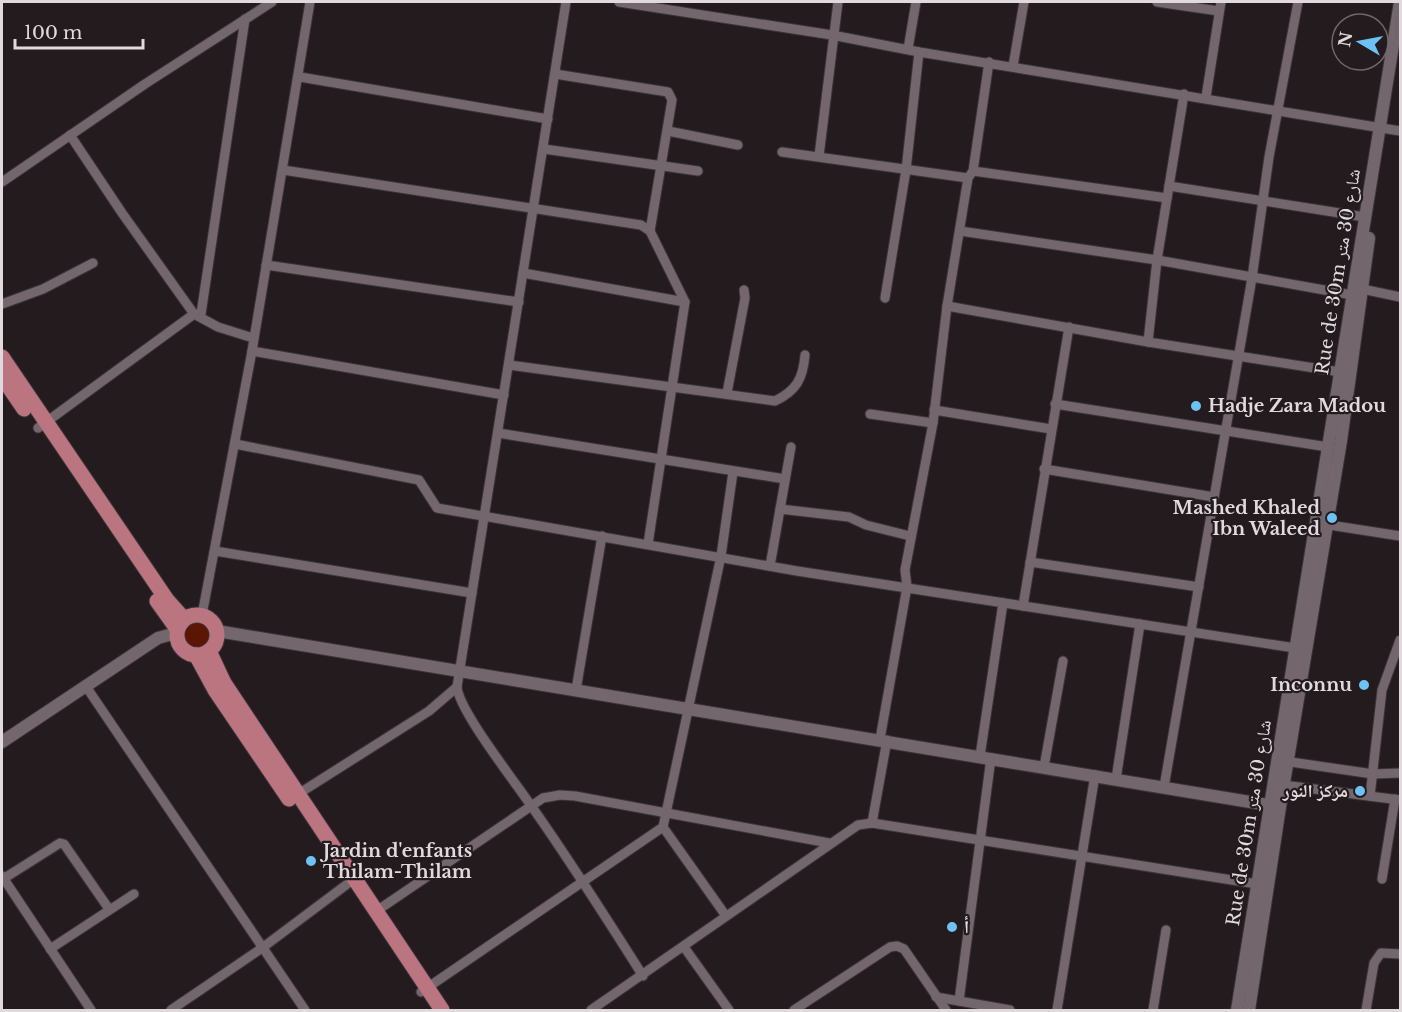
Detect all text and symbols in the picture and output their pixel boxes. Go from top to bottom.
scale bar [15,12,142,50]
north arrow [1330,12,1390,72]
text: 100 m [24,22,82,44]
text: N [1334,30,1356,49]
street label: Rue de 30m شارع 30 متر [1311,167,1365,377]
place label: Hadje Zara Madou [1208,395,1386,417]
marker: Hadje Zara Madou [1189,399,1203,413]
place label: Mashed Khaled Ibn Waleed [1173,497,1321,540]
marker: Mashed Khaled Ibn Waleed [1325,511,1339,525]
place label: Inconnu [1270,674,1352,696]
marker: Inconnu [1357,678,1371,692]
street label: Rue de 30m شارع 30 متر [1222,718,1276,928]
place label: مركز النور [1282,780,1348,802]
marker: مركز النور [1353,784,1367,798]
place label: Jardin d'enfants Thilam-Thilam [319,840,472,883]
marker: Jardin d'enfants Thilam-Thilam [304,854,318,868]
place label: أ [964,916,969,938]
marker: أ [945,920,959,934]

